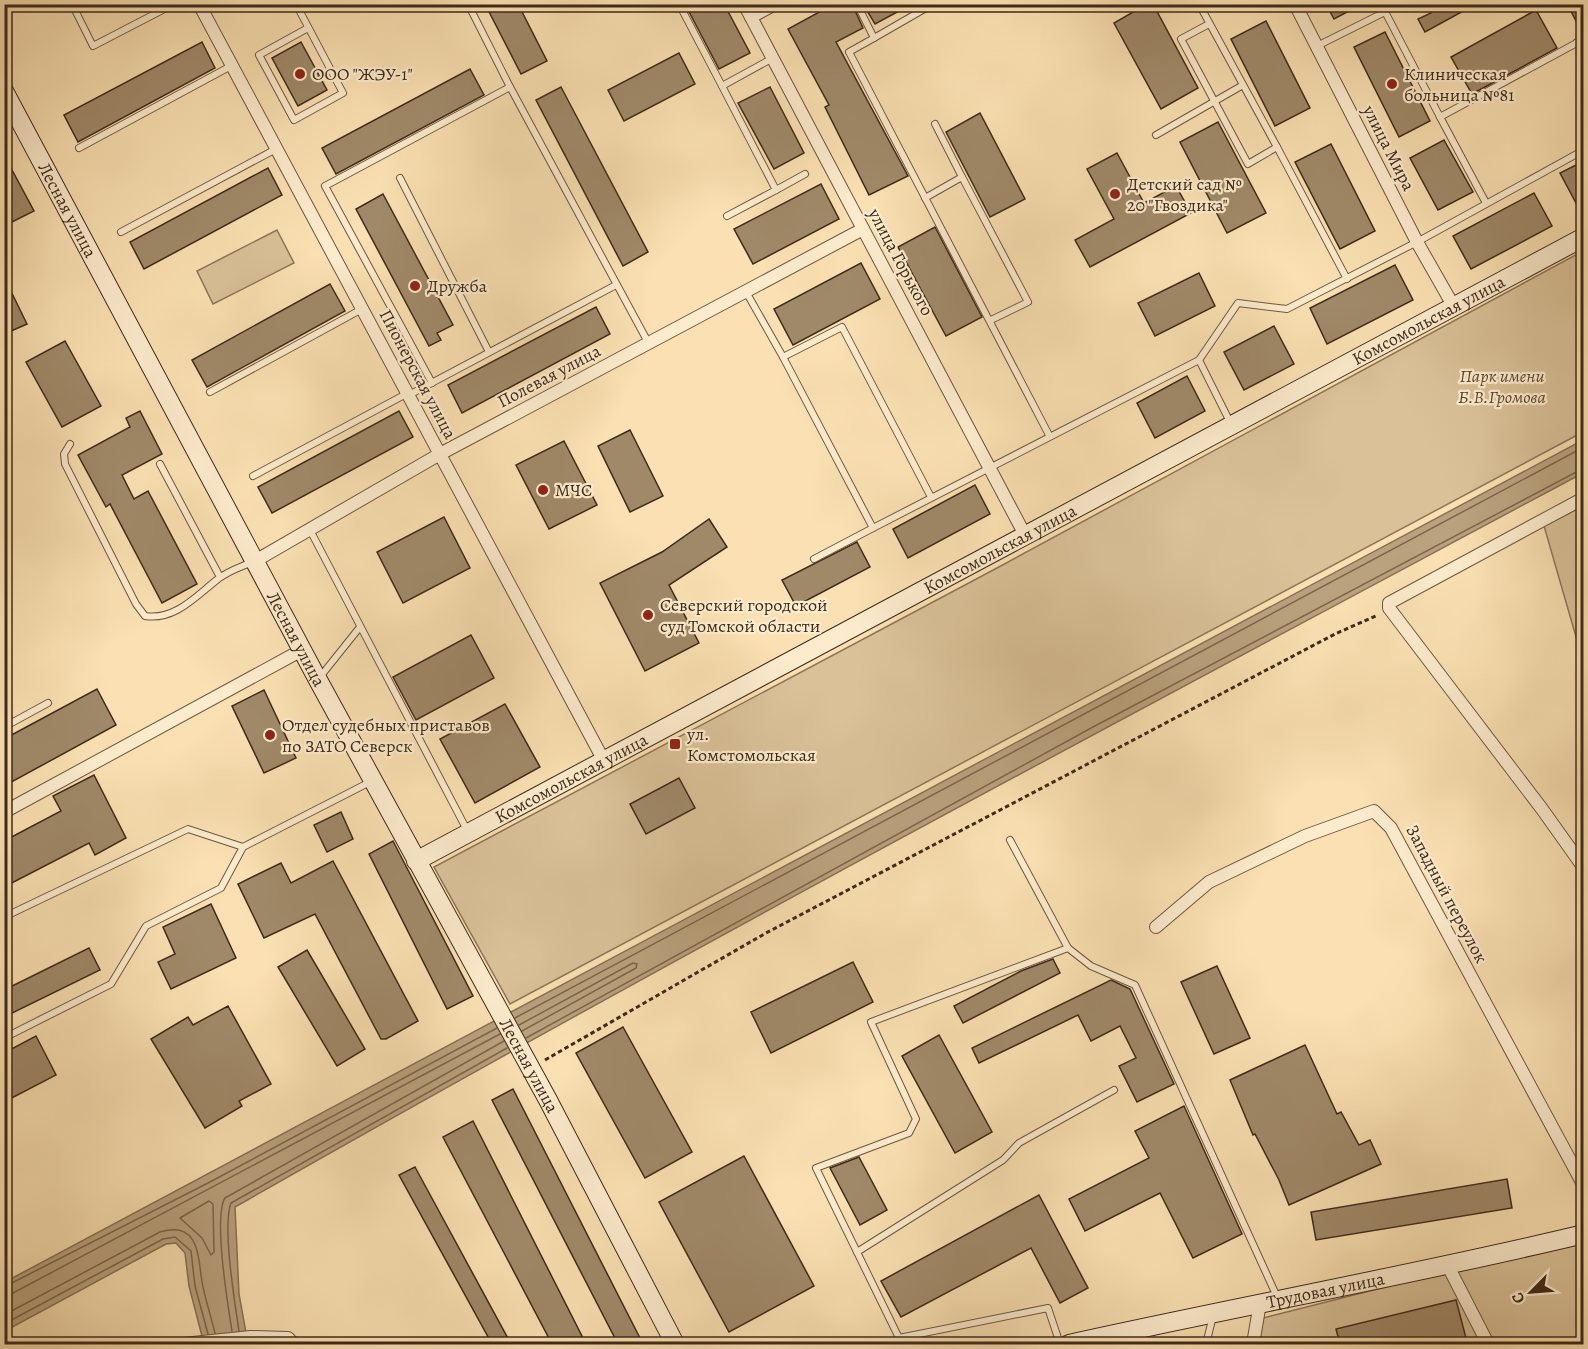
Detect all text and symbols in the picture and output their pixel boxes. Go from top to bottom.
place label: ООО "ЖЭУ-1" [312,62,413,86]
place label: Клиническая больница №81 [1404,62,1514,107]
marker: ООО "ЖЭУ-1" [293,67,307,81]
marker: Клиническая больница №81 [1385,77,1399,91]
street label: улица Мира [1357,100,1421,195]
street label: Лесная улица [32,158,103,262]
place label: Детский сад № 20 "Гвоздика" [1127,172,1242,217]
marker: Детский сад № 20 "Гвоздика" [1108,187,1122,201]
street label: улица Горького [862,203,939,320]
street label: Комсомольская улица [1348,269,1510,371]
place label: Дружба [427,274,488,298]
marker: Дружба [408,279,422,293]
street label: Пионерская улица [374,305,463,444]
street label: Полевая улица [493,338,605,413]
park label: Парк имени Б.В.Громова [1458,364,1546,409]
place label: МЧС [555,478,592,502]
marker: МЧС [536,483,550,497]
street label: Комсомольская улица [919,498,1081,600]
street label: Лесная улица [261,587,332,691]
place label: Северский городской суд Томской области [660,593,828,638]
marker: Северский городской суд Томской области [641,608,655,622]
place label: Отдел судебных приставов по ЗАТО Северск [282,713,490,758]
place label: ул. Комстомольская [686,722,816,767]
street label: Комсомольская улица [491,727,653,829]
marker: Отдел судебных приставов по ЗАТО Северск [263,728,277,742]
marker: ул. Комстомольская [668,737,682,751]
street label: Западный переулок [1400,821,1494,967]
street label: Лесная улица [494,1014,565,1118]
north arrow [1501,1262,1561,1322]
street label: Трудовая улица [1264,1266,1387,1314]
text: С [1506,1289,1530,1307]

